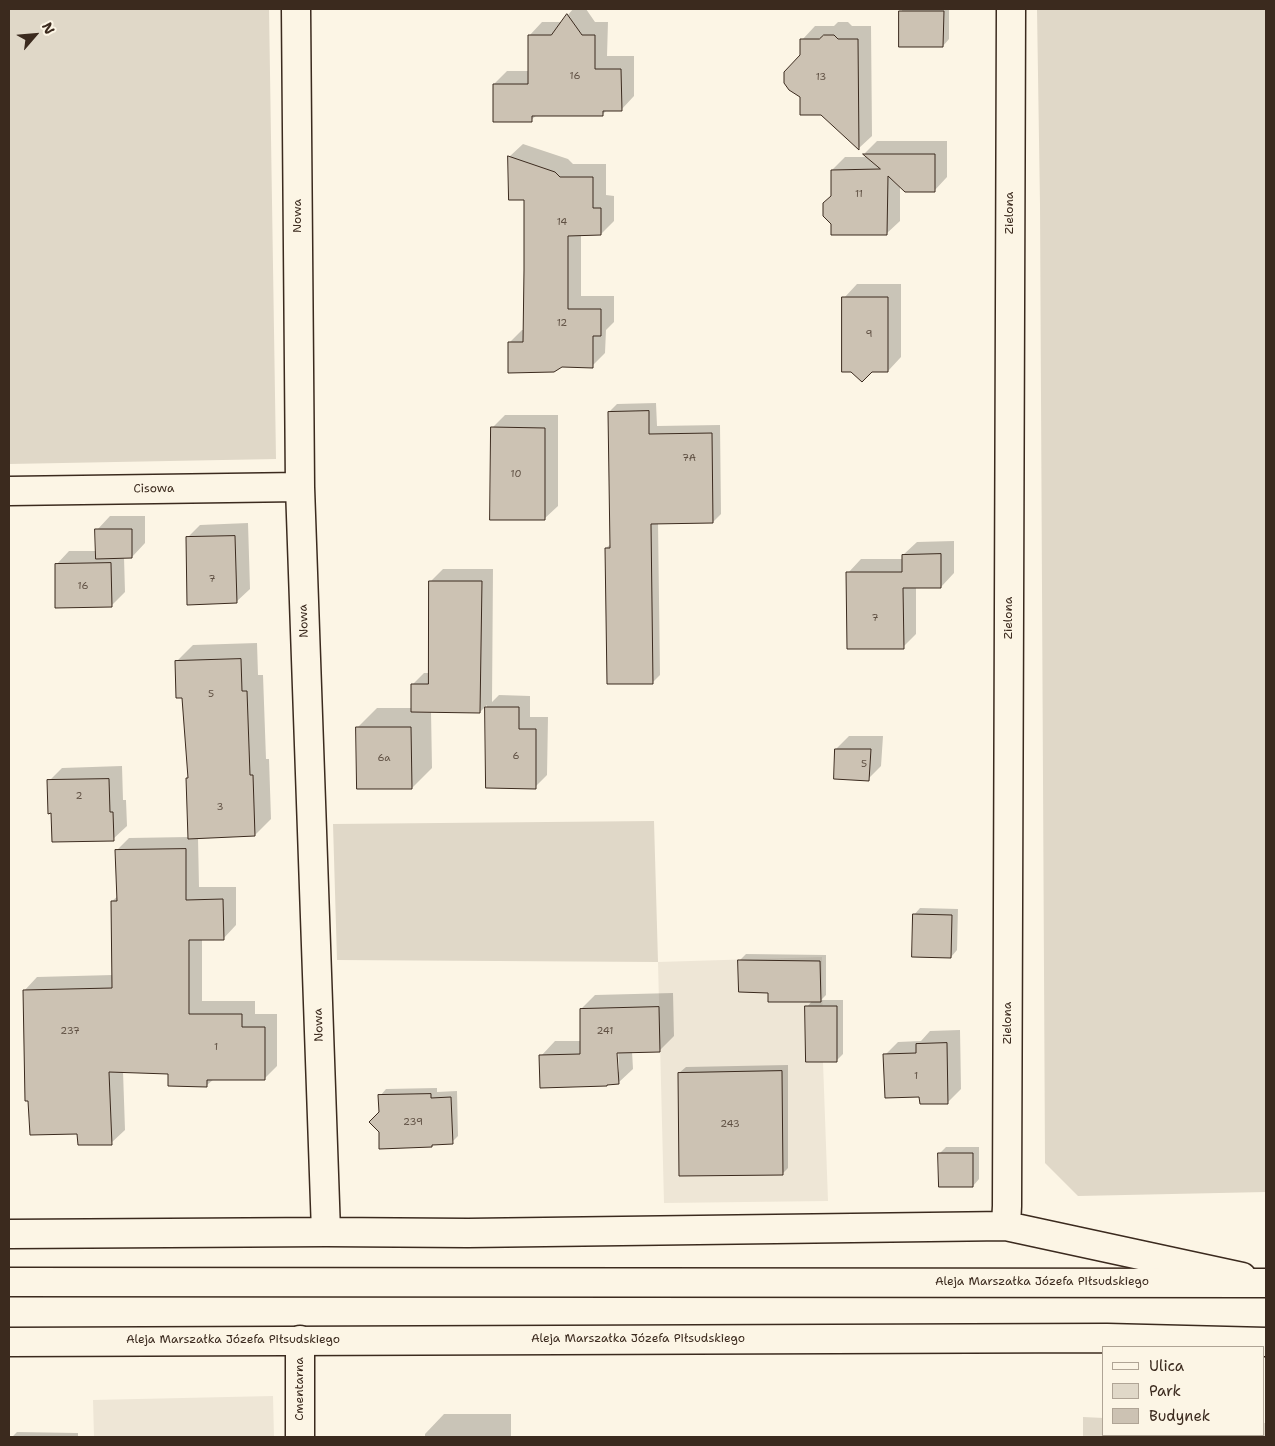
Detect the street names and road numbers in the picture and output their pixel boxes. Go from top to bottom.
street label: Zielona [1003,192,1017,234]
street label: Nowa [291,199,305,233]
street label: Cisowa [133,481,175,497]
street label: Zielona [1002,597,1016,639]
street label: Nowa [296,604,312,638]
street label: Zielona [1001,1002,1015,1044]
street label: Nowa [311,1008,327,1042]
street label: Aleja Marszałka Józefa Piłsudskiego [935,1275,1149,1289]
street label: Aleja Marszałka Józefa Piłsudskiego [531,1332,745,1346]
street label: Aleja Marszałka Józefa Piłsudskiego [126,1333,340,1347]
street label: Cmentarna [293,1357,307,1421]

